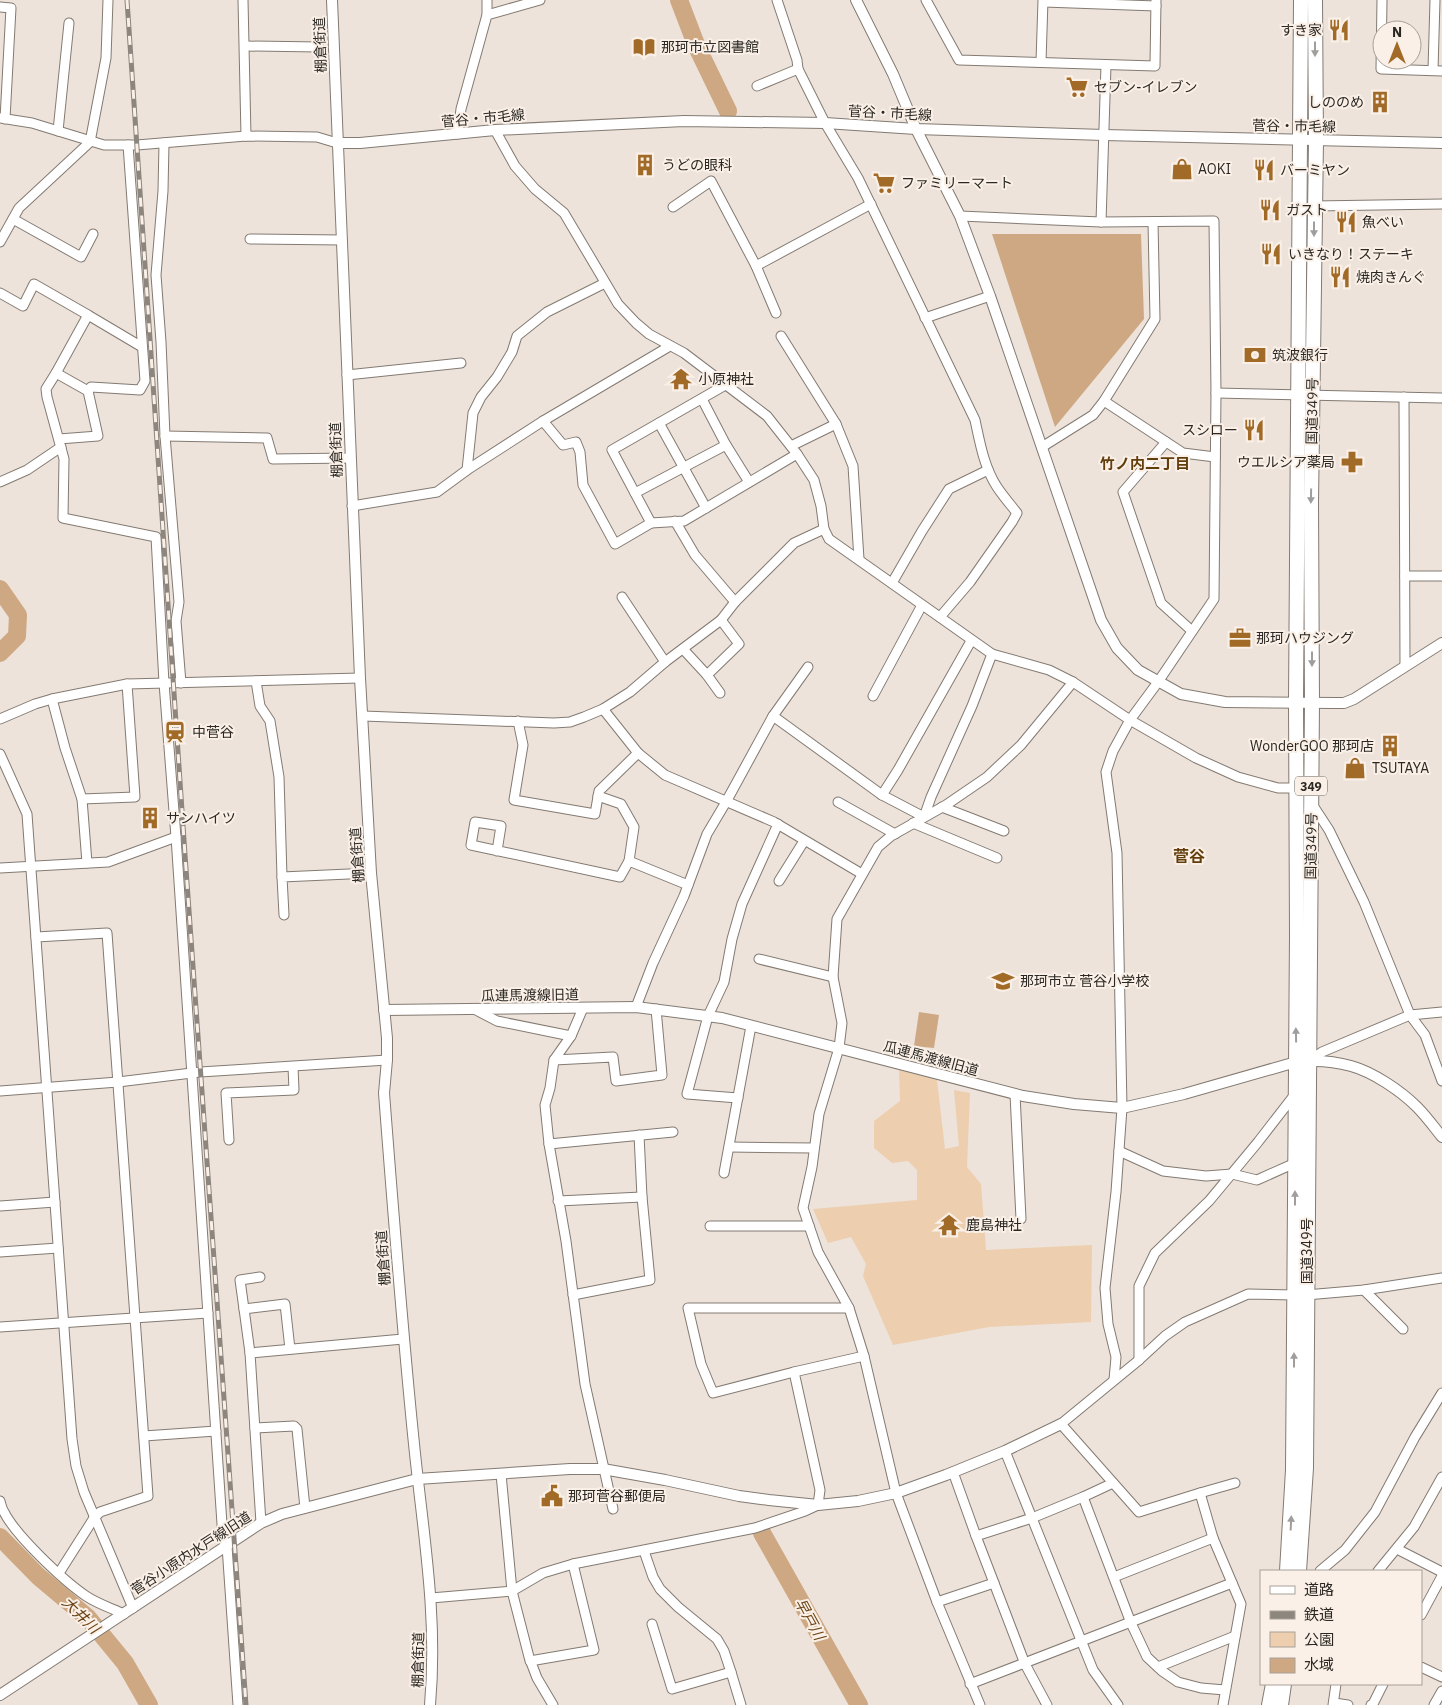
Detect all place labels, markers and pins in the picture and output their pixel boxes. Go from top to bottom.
restaurant icon: すき家 [1326,17,1352,43]
place label: すき家 [1280,21,1322,39]
library icon: 那珂市立図書館 [631,34,657,60]
place label: 那珂市立図書館 [661,38,759,56]
supermarket icon: セブン-イレブン [1064,74,1090,100]
place label: セブン-イレブン [1094,78,1198,96]
building icon: しののめ [1367,89,1393,115]
place label: しののめ [1308,93,1364,111]
building icon: うどの眼科 [632,152,658,178]
place label: うどの眼科 [662,156,732,174]
shop icon: AOKI [1169,156,1195,182]
restaurant icon: バーミヤン [1251,157,1277,183]
place label: AOKI [1198,160,1231,178]
place label: バーミヤン [1280,161,1350,179]
supermarket icon: ファミリーマート [871,170,897,196]
place label: ファミリーマート [901,174,1013,192]
restaurant icon: ガスト [1257,197,1283,223]
place label: ガスト [1286,201,1328,219]
restaurant icon: 魚べい [1333,209,1359,235]
place label: 魚べい [1362,213,1404,231]
restaurant icon: いきなり！ステーキ [1258,241,1284,267]
place label: いきなり！ステーキ [1288,245,1414,263]
restaurant icon: 焼肉きんぐ [1327,264,1353,290]
place label: 焼肉きんぐ [1356,268,1426,286]
bank icon: 筑波銀行 [1242,342,1268,368]
place label: 筑波銀行 [1272,346,1328,364]
temple icon: 小原神社 [668,366,694,392]
place label: 小原神社 [698,370,754,388]
restaurant icon: スシロー [1241,417,1267,443]
place label: スシロー [1182,421,1238,439]
pharmacy icon: ウエルシア薬局 [1339,449,1365,475]
place label: ウエルシア薬局 [1237,453,1335,471]
office icon: 那珂ハウジング [1227,625,1253,651]
place label: 那珂ハウジング [1256,629,1354,647]
station icon: 中菅谷 [162,719,188,745]
place label: 中菅谷 [192,723,234,741]
building icon: WonderGOO 那珂店 [1377,733,1403,759]
place label: WonderGOO 那珂店 [1250,737,1374,755]
shop icon: TSUTAYA [1342,755,1368,781]
place label: TSUTAYA [1372,759,1429,777]
building icon: サンハイツ [137,805,163,831]
place label: サンハイツ [166,809,236,827]
school or university icon: 那珂市立 菅谷小学校 [990,968,1016,994]
place label: 那珂市立 菅谷小学校 [1020,972,1149,990]
temple icon: 鹿島神社 [936,1212,962,1238]
place label: 鹿島神社 [966,1216,1022,1234]
public building icon: 那珂菅谷郵便局 [539,1483,565,1509]
place label: 那珂菅谷郵便局 [568,1487,666,1505]

